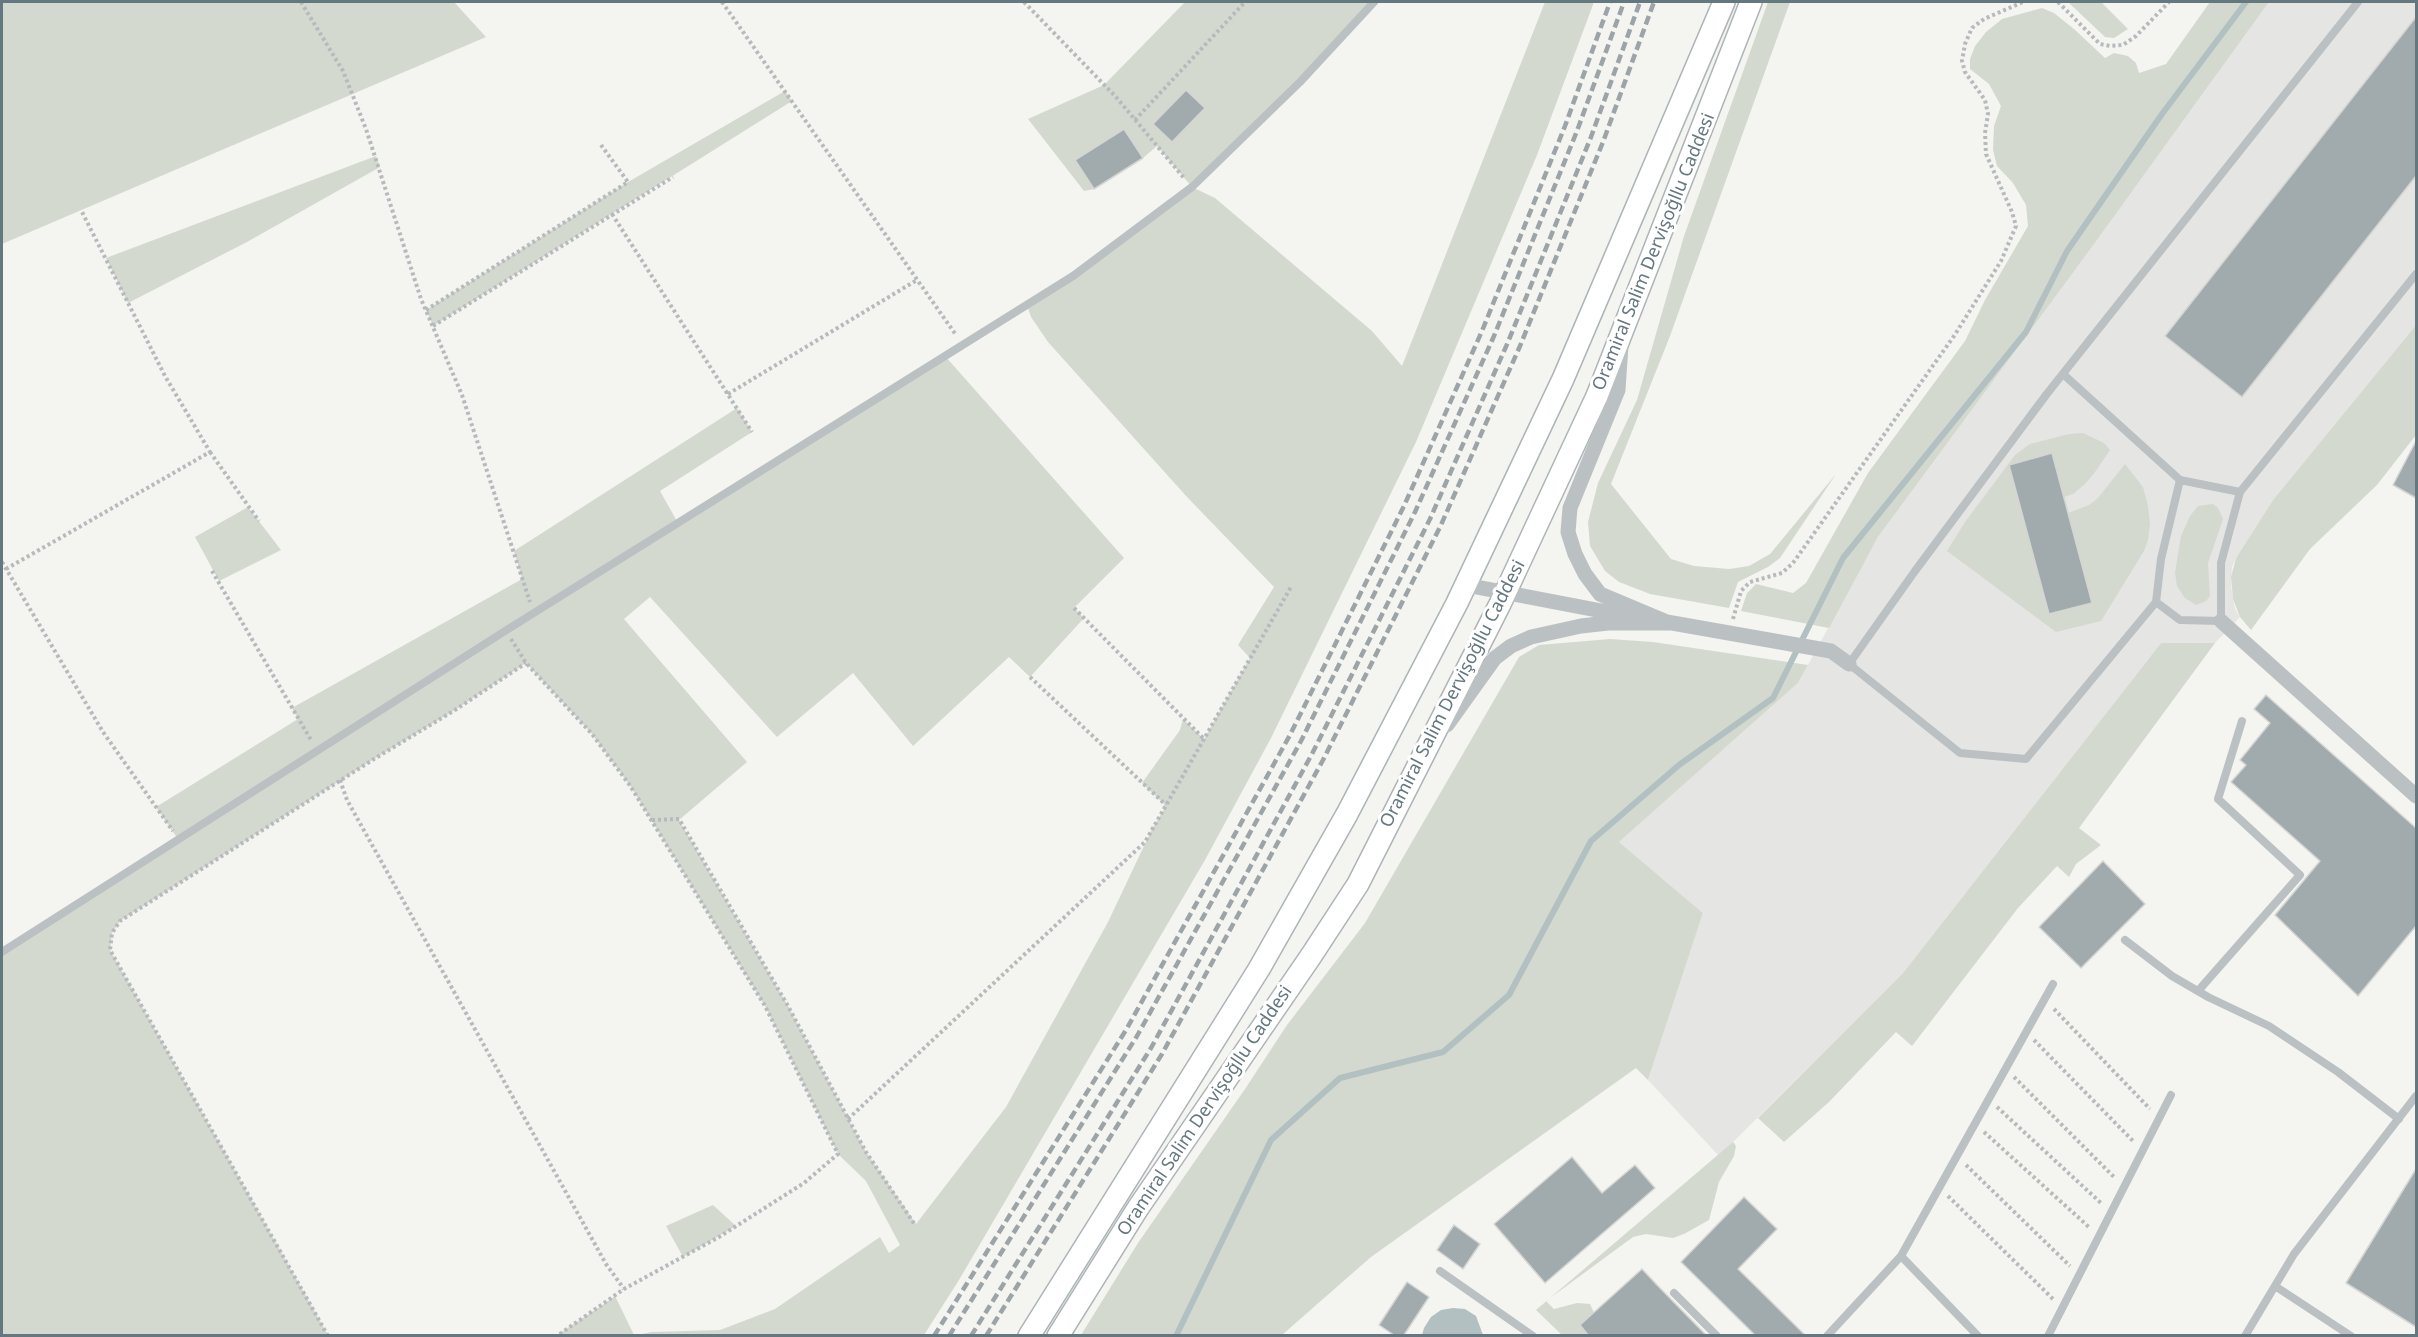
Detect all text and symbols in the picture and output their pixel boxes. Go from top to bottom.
street label: Oramiral Salim Dervişoğllu Caddesi [1588,110,1720,394]
street label: Oramiral Salim Dervişoğllu Caddesi [1376,557,1530,831]
street label: Oramiral Salim Dervişoğllu Caddesi [1113,982,1297,1240]

